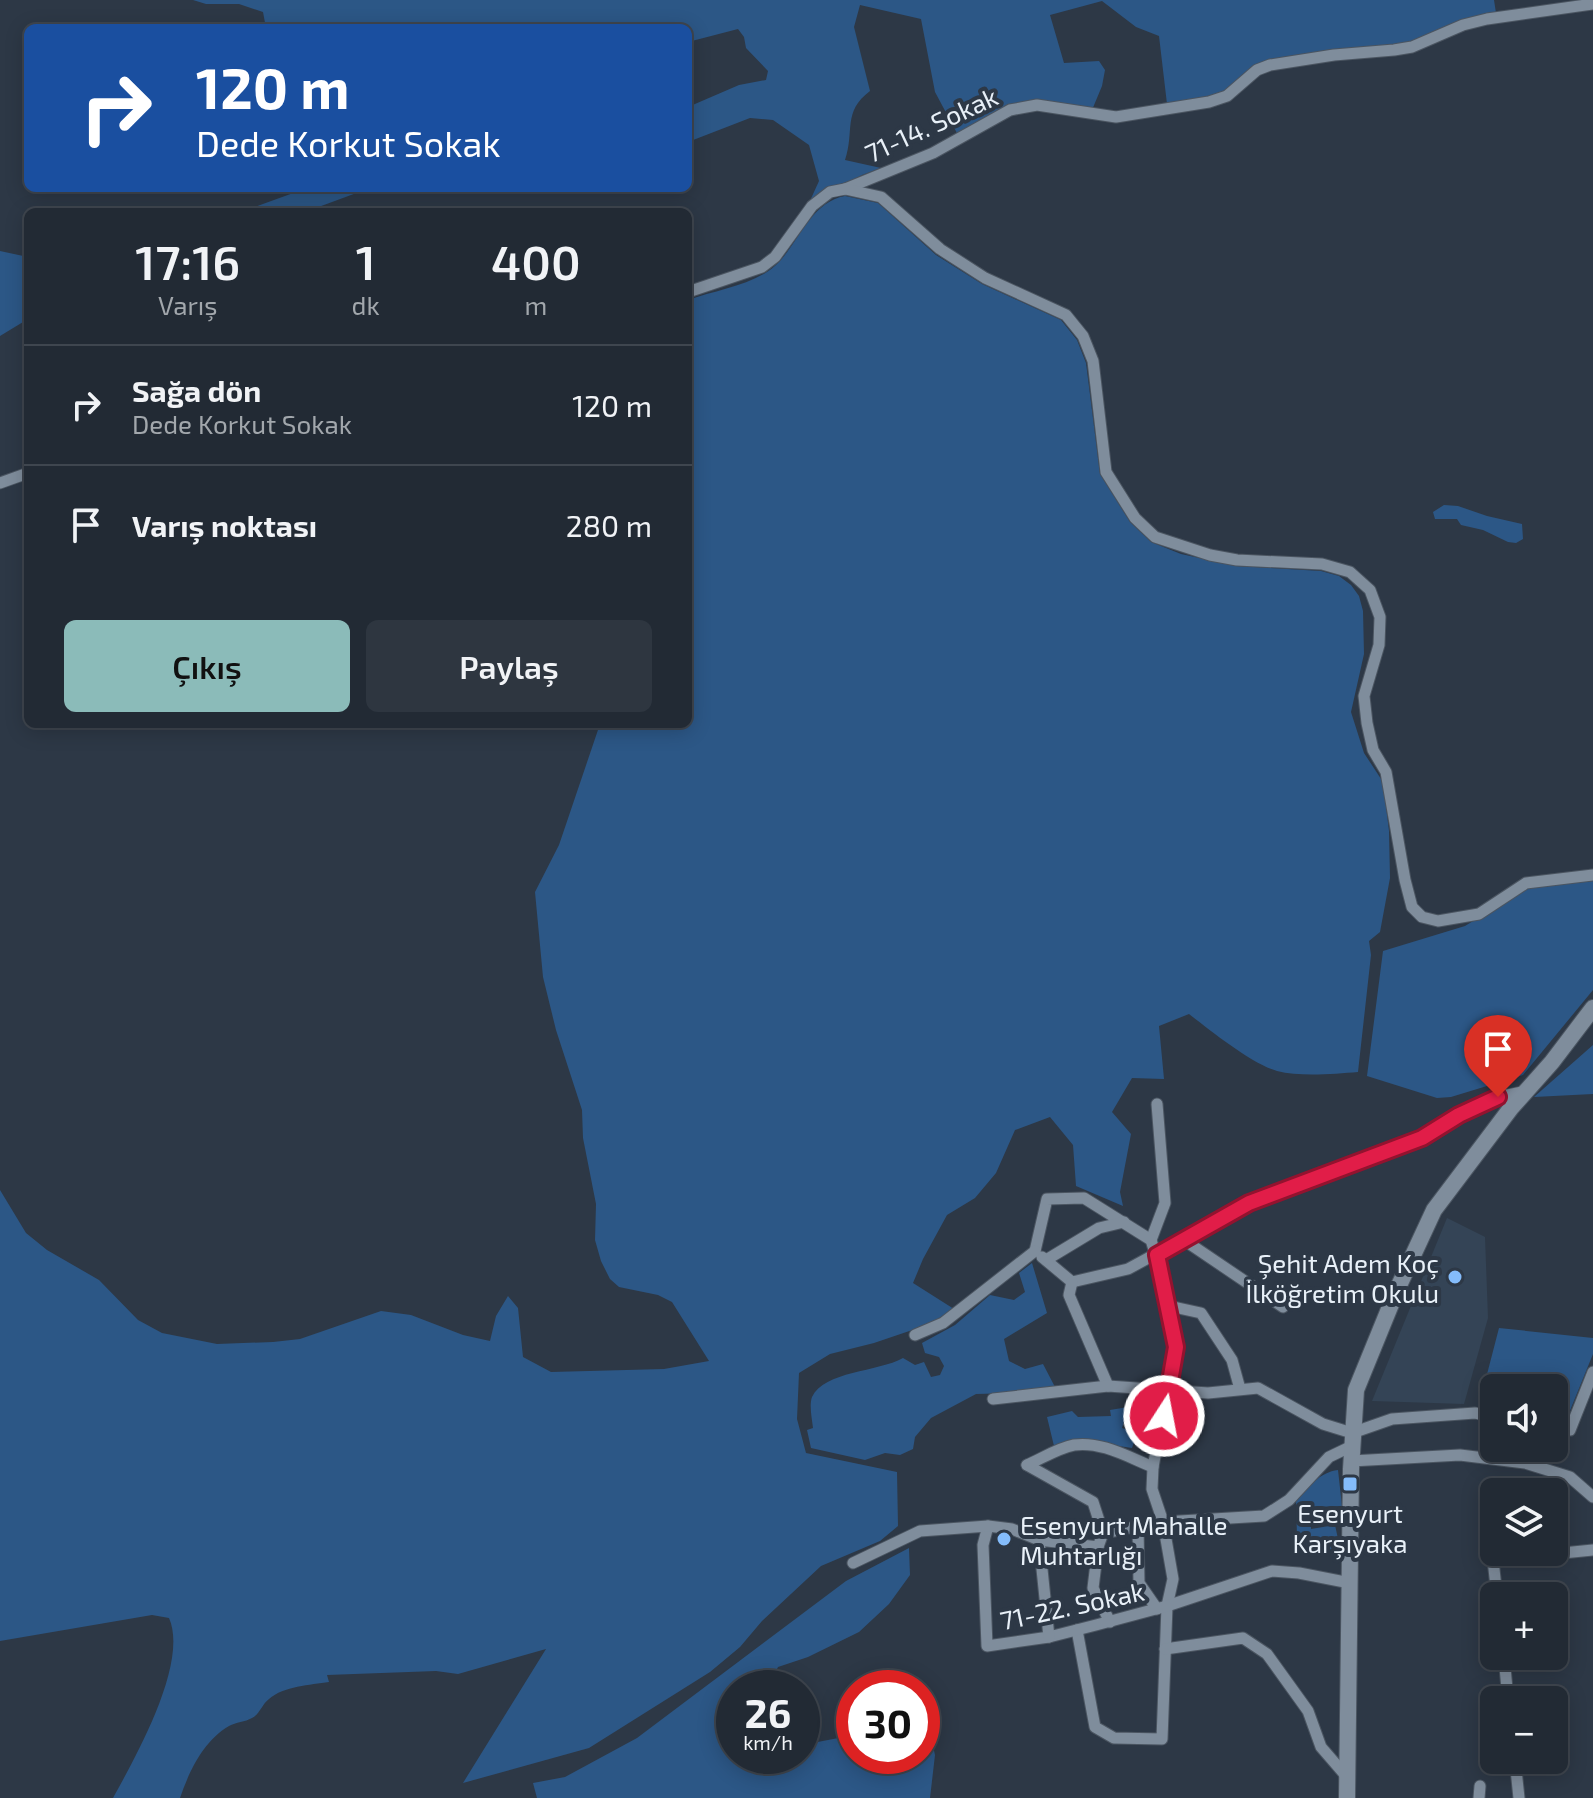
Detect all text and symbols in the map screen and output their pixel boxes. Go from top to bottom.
text: 120 m [196,53,350,120]
icon: right [64,56,168,160]
street label: 71-14. Sokak [860,80,1002,168]
text: Dede Korkut Sokak [196,121,501,164]
text: 17:16 [135,232,240,290]
text: 1 [356,232,376,290]
text: 400 [491,232,581,290]
text: Varış [158,289,218,320]
text: dk [352,289,380,320]
text: m [524,289,547,320]
text: Sağa dön [132,372,261,408]
icon: right [64,383,108,427]
text: 120 m [572,387,652,423]
text: Dede Korkut Sokak [132,408,352,439]
icon: arrive [64,503,108,547]
text: Varış noktası [132,507,317,543]
text: 280 m [566,507,652,543]
button: Çıkış [64,620,350,712]
button: Paylaş [366,620,652,712]
pin [1464,1015,1532,1097]
icon: arrive [1476,1027,1520,1071]
place label: Şehit Adem Koç İlköğretim Okulu [1245,1247,1439,1308]
marker: Şehit Adem Koç İlköğretim Okulu [1446,1268,1464,1286]
position arrow [1122,1374,1206,1458]
map controls [1480,1374,1568,1774]
button: sound [1480,1374,1568,1462]
marker: Esenyurt Karşıyaka [1341,1475,1359,1493]
button: layers [1480,1478,1568,1566]
place label: Esenyurt Karşıyaka [1292,1497,1408,1560]
place label: Esenyurt Mahalle Muhtarlığı [1020,1509,1227,1570]
marker: Esenyurt Mahalle Muhtarlığı [995,1530,1013,1548]
street label: 71-22. Sokak [997,1575,1147,1635]
button: + [1480,1582,1568,1670]
speed limit sign: 30 [836,1670,940,1774]
button: − [1480,1686,1568,1774]
text: 26 [745,1688,791,1736]
text: km/h [743,1730,793,1754]

